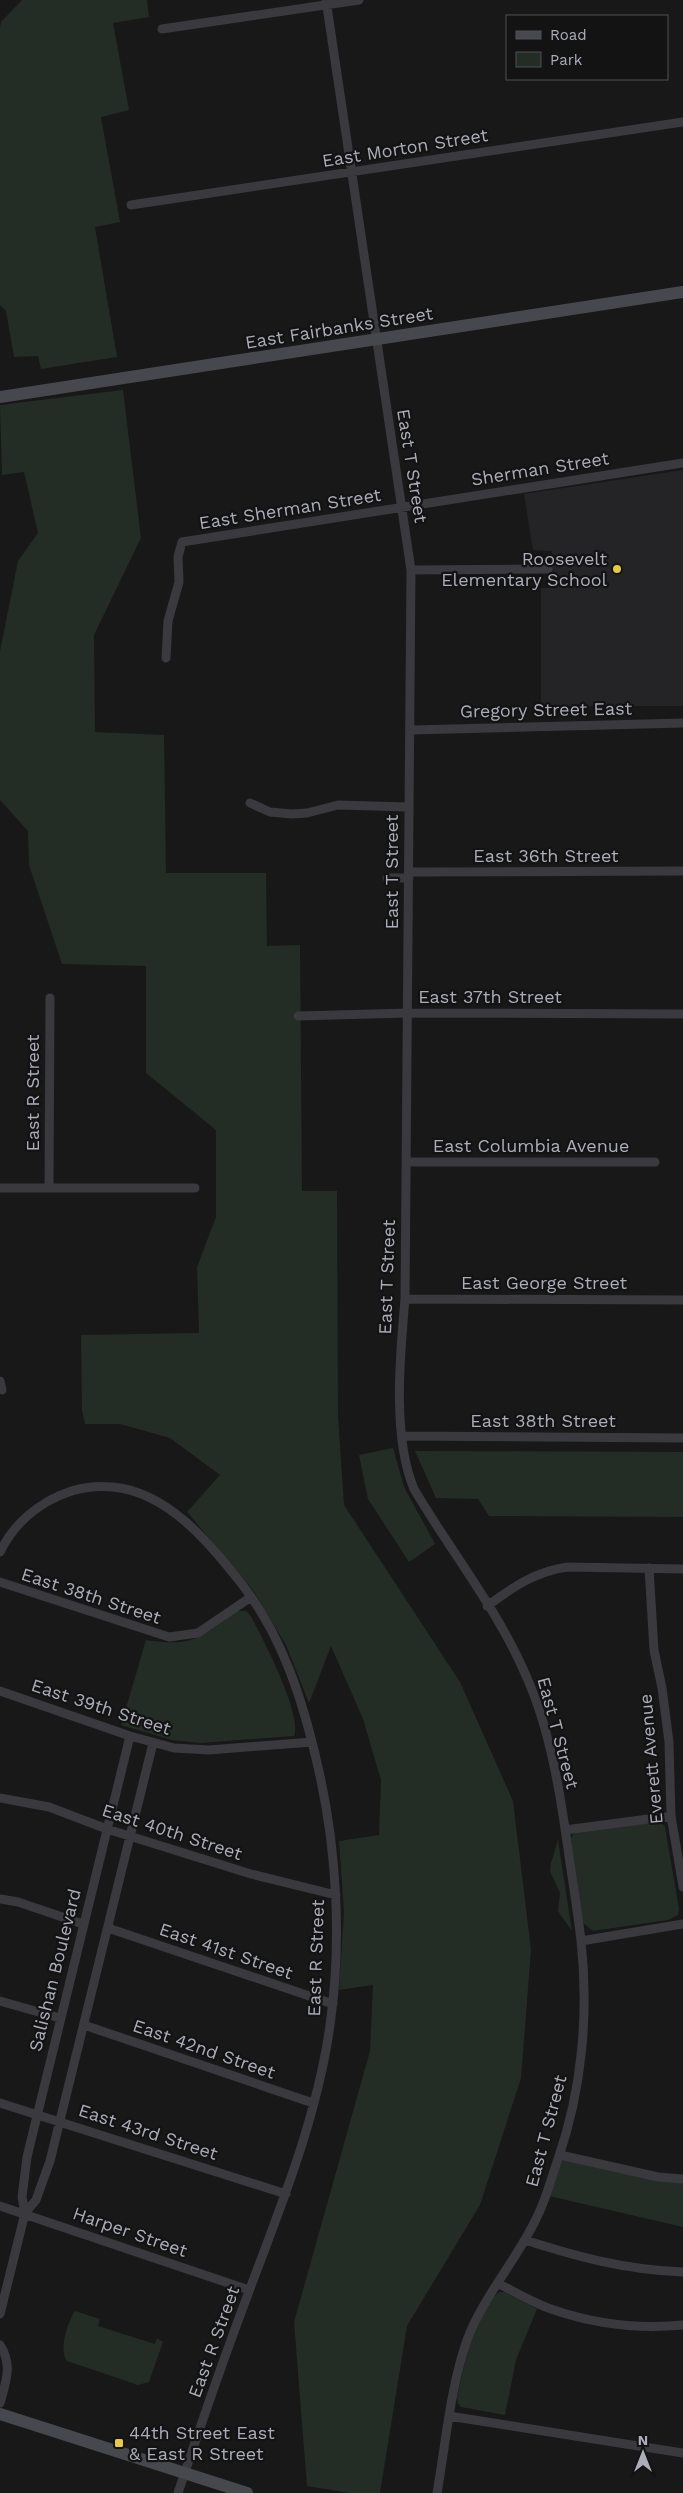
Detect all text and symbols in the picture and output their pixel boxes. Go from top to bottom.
legend [506,15,668,80]
text: Road [550,26,587,44]
text: Park [550,51,583,69]
street label: East Morton Street [321,124,490,171]
street label: East Fairbanks Street [244,302,435,353]
street label: East T Street [393,407,432,525]
street label: Sherman Street [470,447,611,490]
street label: East Sherman Street [197,484,383,533]
place label: Roosevelt Elementary School [441,548,607,590]
marker: Roosevelt Elementary School [611,563,623,575]
street label: Gregory Street East [460,697,633,722]
street label: East T Street [381,814,402,930]
street label: East 36th Street [473,845,619,866]
street label: East 37th Street [418,986,562,1007]
street label: East R Street [22,1034,43,1152]
street label: East Columbia Avenue [433,1135,629,1156]
street label: East T Street [374,1219,399,1335]
street label: East George Street [461,1272,628,1293]
street label: East 38th Street [470,1410,616,1431]
street label: East 38th Street [19,1563,164,1628]
street label: East 39th Street [29,1674,174,1739]
street label: East T Street [533,1675,584,1792]
street label: Everett Avenue [634,1693,667,1825]
street label: East 40th Street [99,1799,245,1864]
street label: Salishan Boulevard [24,1886,85,2053]
street label: East R Street [303,1899,328,2017]
street label: East 41st Street [157,1918,296,1983]
street label: East 42nd Street [130,2014,278,2083]
street label: East T Street [520,2072,571,2189]
street label: East 43rd Street [76,2099,221,2164]
street label: Harper Street [70,2202,191,2261]
street label: East R Street [184,2283,244,2400]
place label: 44th Street East & East R Street [129,2422,275,2464]
north arrow [618,2428,668,2478]
text: N [638,2432,648,2448]
marker: 44th Street East & East R Street [113,2437,125,2449]

